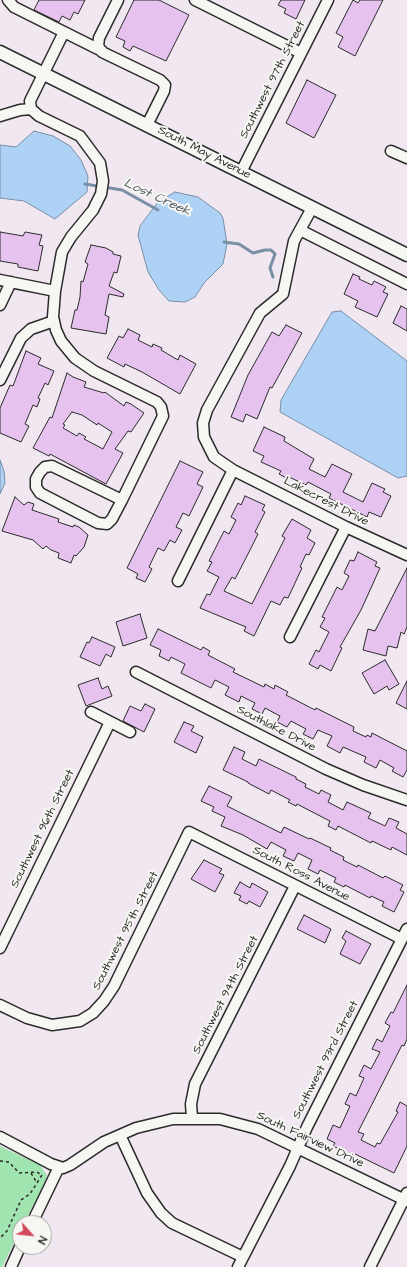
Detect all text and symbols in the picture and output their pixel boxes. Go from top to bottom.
street label: Southwest 97th Street [237,19,309,141]
street label: South May Avenue [155,123,253,183]
water label: Lost Creek [121,176,193,220]
street label: Lakecrest Drive [281,474,371,530]
street label: Southlake Drive [234,703,318,755]
street label: Southwest 96th Street [8,767,78,891]
street label: South Ross Avenue [250,843,352,905]
street label: Southwest 95th Street [90,869,162,993]
street label: Southwest 94th Street [190,933,262,1057]
street label: Southwest 93rd Street [290,998,362,1122]
street label: South Fairview Drive [254,1109,366,1171]
north arrow [12,1215,52,1255]
text: N [34,1234,50,1247]

